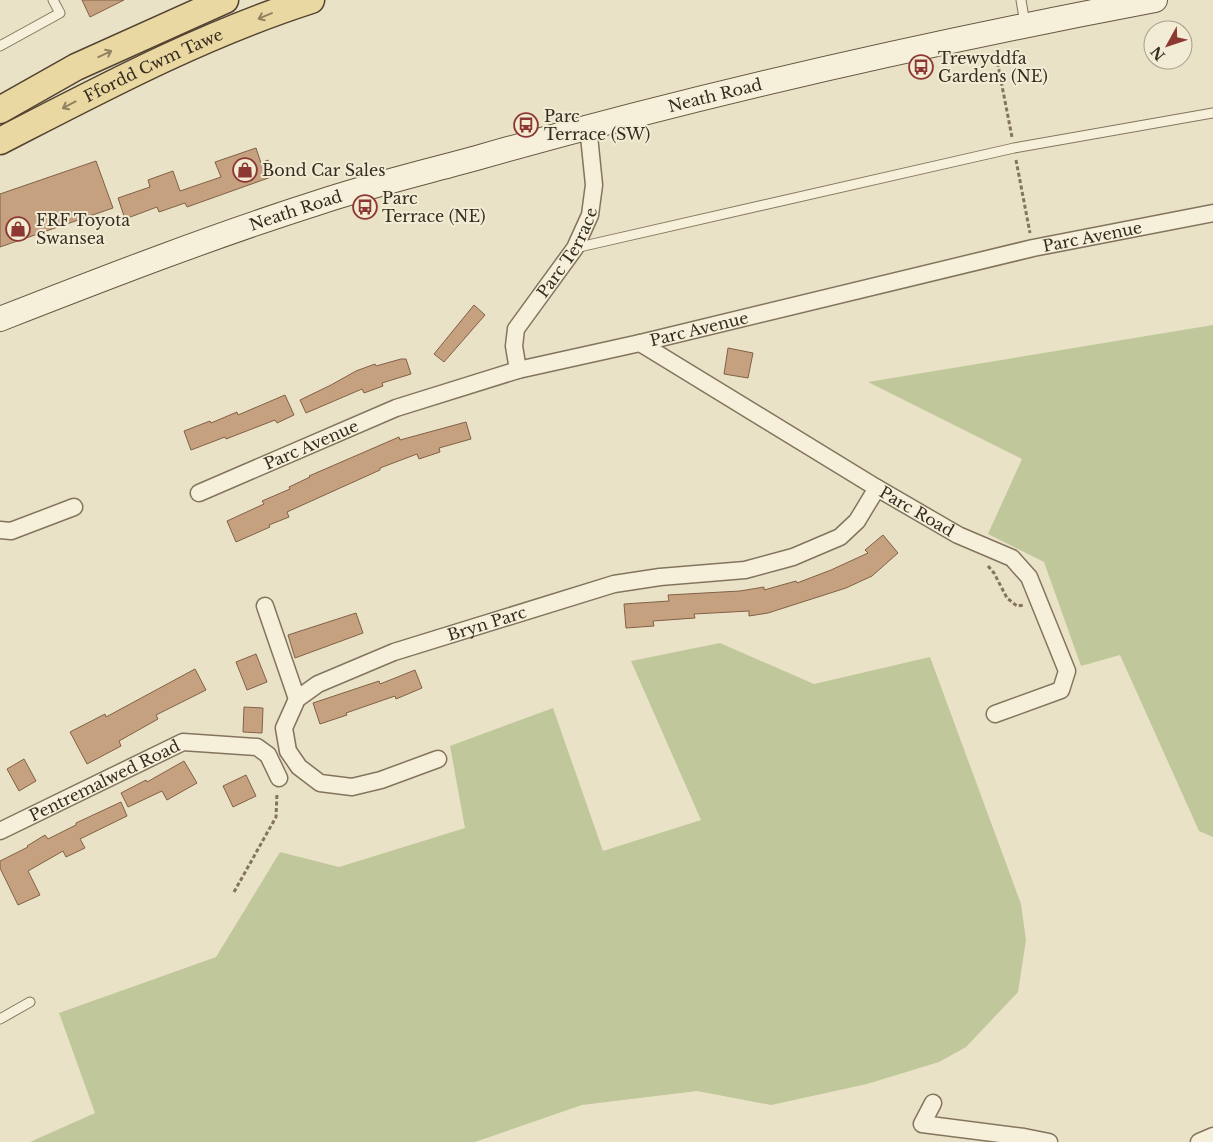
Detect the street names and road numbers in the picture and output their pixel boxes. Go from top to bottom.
street label: Ffordd Cwm Tawe [80,24,226,106]
street label: Neath Road [666,74,764,116]
street label: Neath Road [247,186,344,235]
street label: Parc Terrace [532,207,601,301]
street label: Parc Avenue [1041,217,1144,256]
street label: Parc Avenue [648,307,750,350]
street label: Parc Avenue [261,416,361,474]
street label: Parc Road [876,482,958,541]
street label: Bryn Parc [445,602,529,645]
street label: Pentremalwed Road [26,735,183,825]

